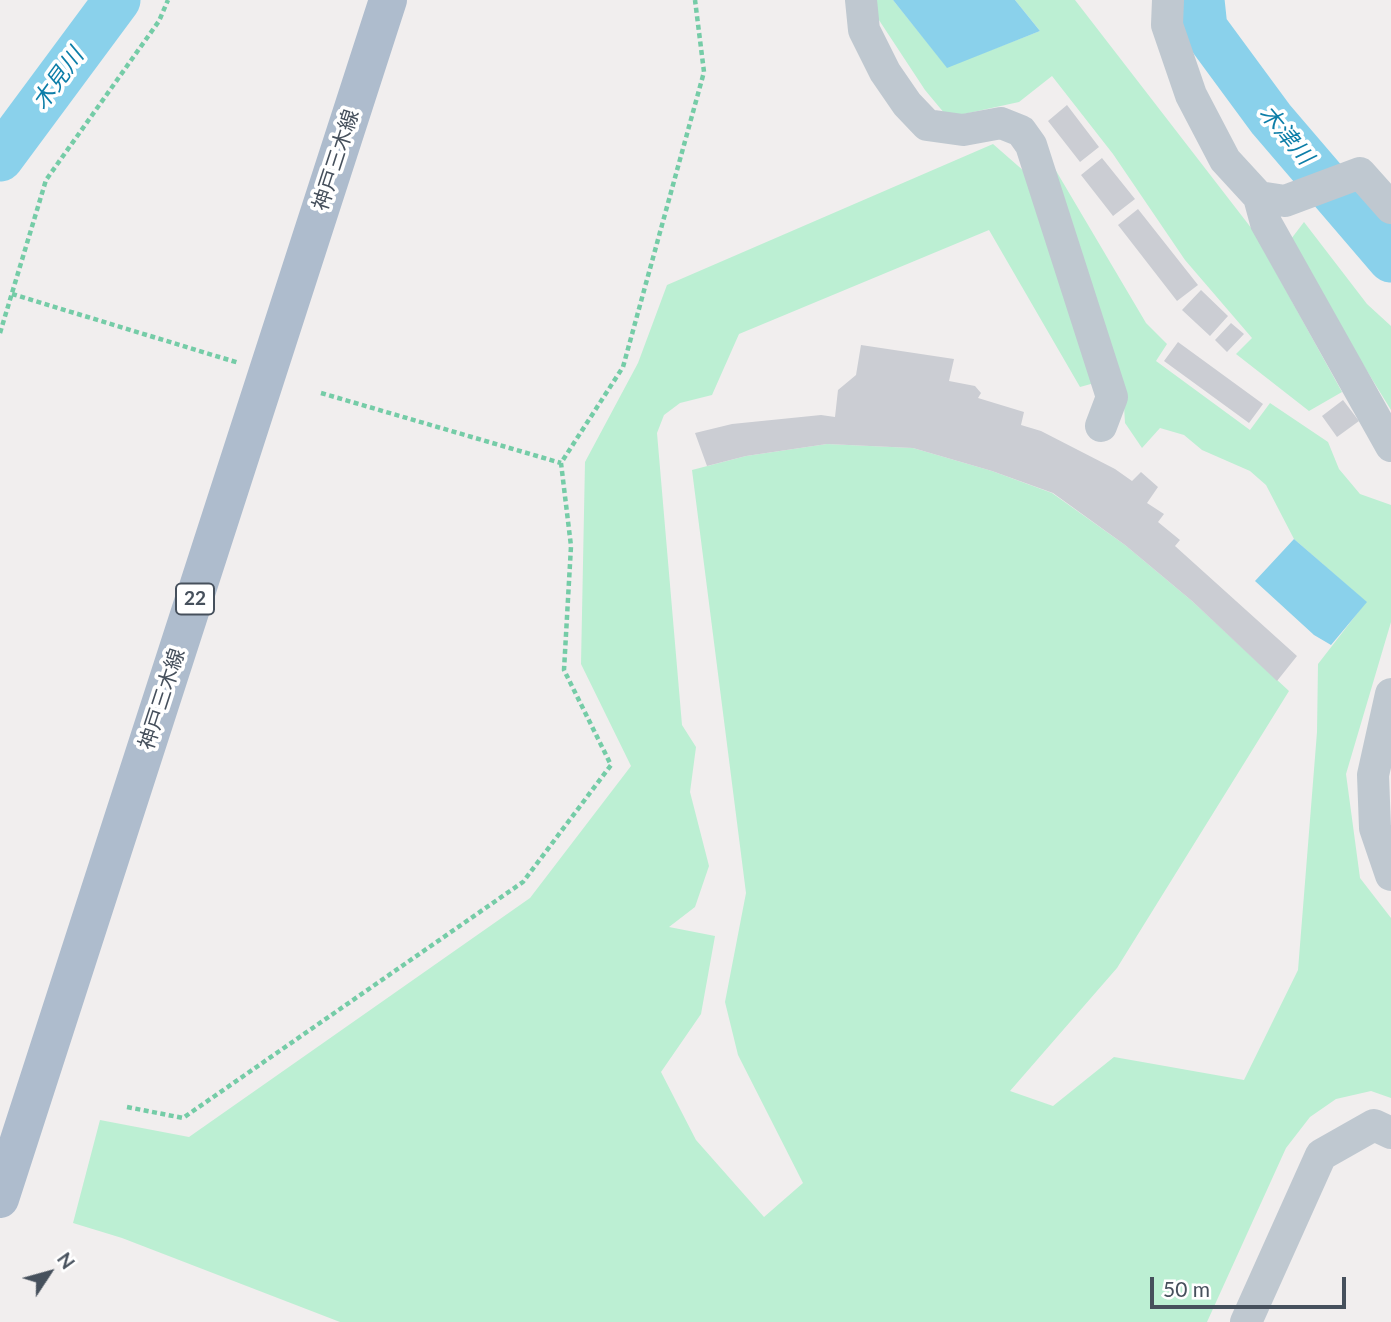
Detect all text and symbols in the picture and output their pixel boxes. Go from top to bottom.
water label: 木見川 [27,43,89,115]
water label: 木津川 [1253,100,1319,170]
street label: 神戸三木線 [308,106,364,214]
road number: 22 [176,584,214,614]
street label: 神戸三木線 [134,645,190,753]
north arrow [14,1238,84,1308]
text: N [53,1248,80,1273]
scale bar [1153,1262,1349,1306]
text: 50 m [1163,1276,1210,1301]

